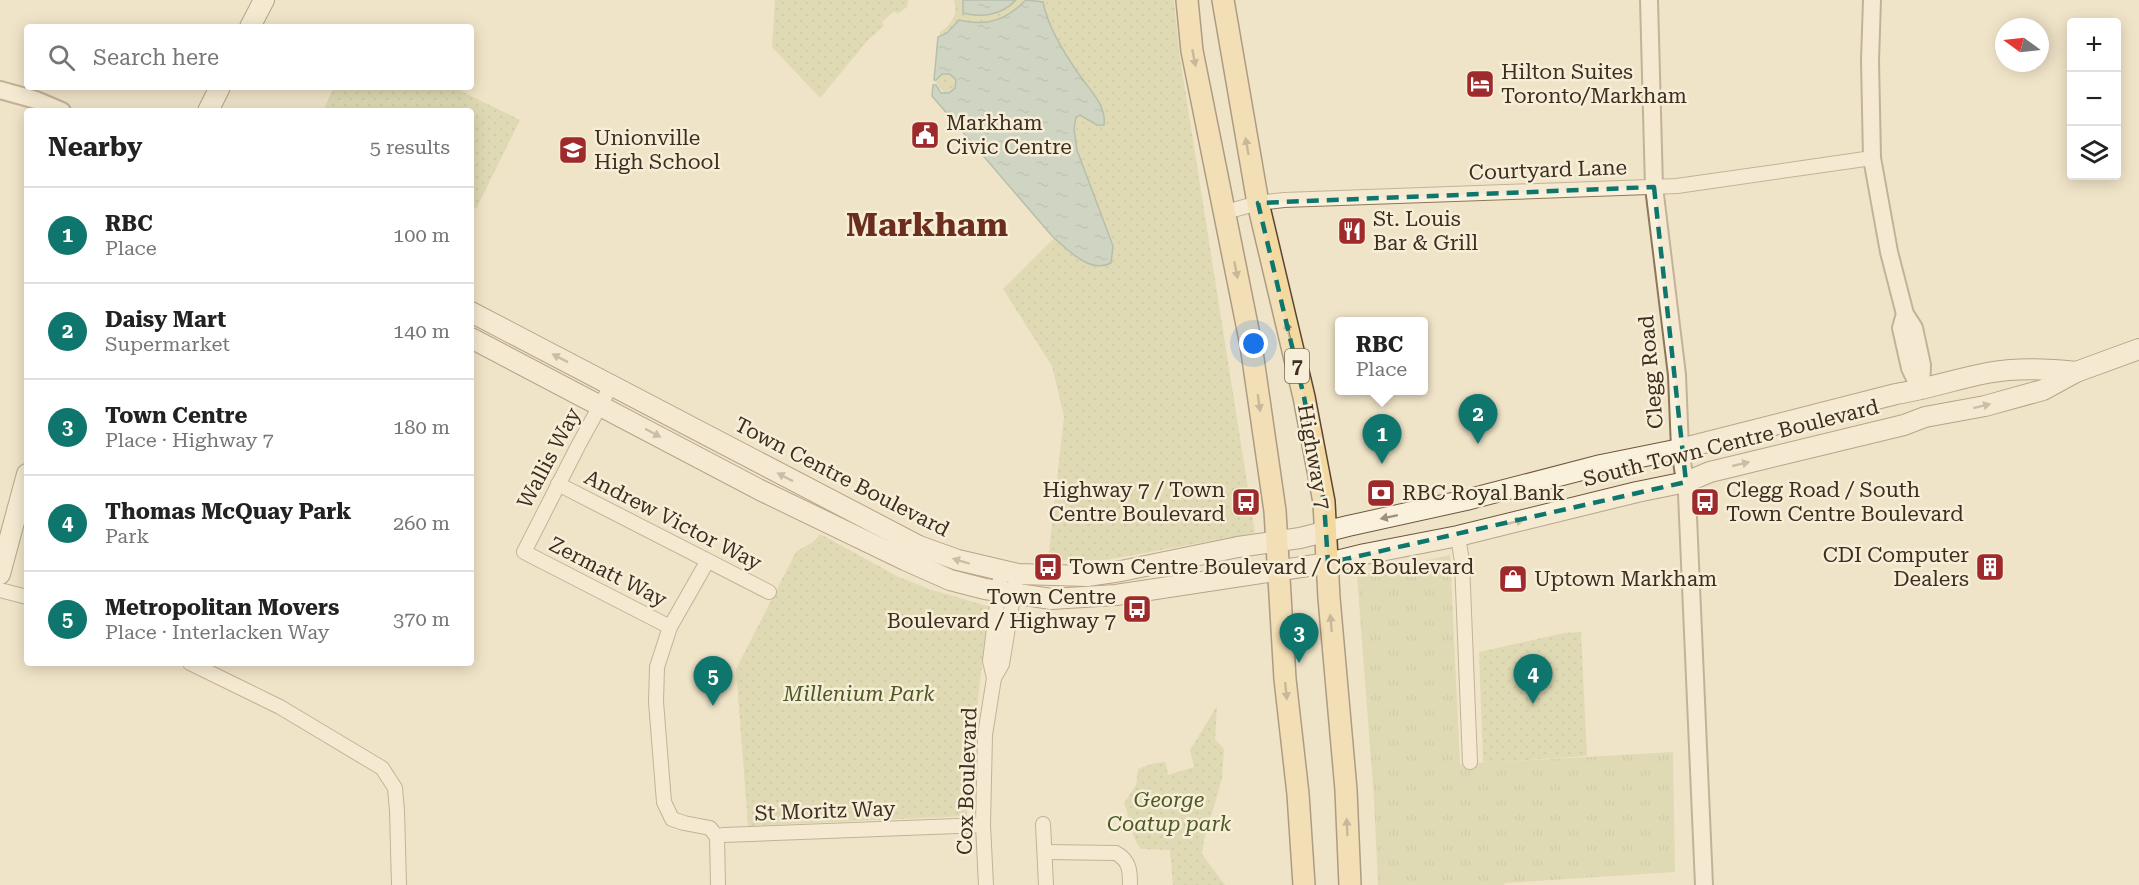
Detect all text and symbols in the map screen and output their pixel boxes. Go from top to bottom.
north arrow [1995,18,2049,72]
map controls [2067,18,2121,180]
button: + [2067,18,2121,72]
search box [24,24,474,90]
icon: search [45,41,78,74]
text: Search here [93,45,219,70]
one-way arrow [1190,49,1199,68]
place label: Hilton Suites Toronto/Markham [1501,60,1687,108]
hotel icon: Hilton Suites Toronto/Markham [1464,68,1496,100]
button: − [2067,72,2121,126]
place label: Markham Civic Centre [946,111,1072,159]
public building icon: Markham Civic Centre [909,119,941,151]
place label: Unionville High School [594,126,720,174]
button: layers [2067,126,2121,180]
text: Nearby [48,132,142,162]
school or university icon: Unionville High School [557,134,589,166]
text: 5 results [370,135,450,159]
one-way arrow [1243,136,1252,155]
street label: Courtyard Lane [1468,155,1628,185]
district label: Markham [846,205,1008,244]
place label: St. Louis Bar & Grill [1373,207,1478,255]
text: RBC [105,211,153,236]
restaurant icon: St. Louis Bar & Grill [1336,215,1368,247]
text: 1 [62,223,73,247]
text: 100 m [393,223,450,247]
text: Place [105,236,157,260]
one-way arrow [1232,260,1241,279]
text: Daisy Mart [105,307,226,332]
street label: Clegg Road [1634,314,1668,430]
popup [1335,317,1428,395]
text: 2 [62,319,73,343]
text: 140 m [393,319,450,343]
one-way arrow [1282,320,1292,339]
your location [1239,329,1268,358]
text: Supermarket [105,332,230,356]
text: RBC [1356,332,1403,357]
road number: 7 [1285,349,1309,383]
one-way arrow [551,353,569,363]
text: Place [1356,357,1407,381]
one-way arrow [1255,394,1264,413]
pin: 2 [1458,394,1498,444]
street label: South Town Centre Boulevard [1581,394,1882,491]
one-way arrow [1973,401,1991,411]
street label: Highway 7 [1293,402,1335,512]
text: Town Centre [105,403,247,428]
street label: Wallis Way [512,403,586,512]
street label: Town Centre Boulevard [731,412,954,542]
pin: 1 [1362,414,1402,464]
text: 3 [62,415,73,439]
text: 180 m [393,415,450,439]
text: Place · Highway 7 [105,428,274,452]
one-way arrow [644,428,661,438]
one-way arrow [1732,459,1751,469]
street label: Andrew Victor Way [581,465,766,575]
one-way arrow [777,472,794,481]
bank icon: RBC Royal Bank [1365,477,1397,509]
place label: Highway 7 / Town Centre Boulevard [1043,478,1226,526]
place label: Clegg Road / South Town Centre Boulevard [1726,478,1964,526]
place label: RBC Royal Bank [1402,481,1565,505]
bus stop icon: Highway 7 / Town Centre Boulevard [1230,486,1262,518]
bus stop icon: Clegg Road / South Town Centre Boulevard [1689,486,1721,518]
text: Thomas McQuay Park [105,499,351,524]
text: 4 [62,511,73,535]
text: 260 m [393,511,450,535]
one-way arrow [1379,513,1398,522]
one-way arrow [1506,517,1524,526]
text: Park [105,524,149,548]
street label: Zermatt Way [545,532,671,612]
place label: CDI Computer Dealers [1823,543,1969,591]
bus stop icon: Town Centre Boulevard / Cox Boulevard [1032,551,1064,583]
building icon: CDI Computer Dealers [1974,551,2006,583]
place label: Town Centre Boulevard / Cox Boulevard [1069,555,1475,579]
one-way arrow [952,556,970,565]
shop icon: Uptown Markham [1497,563,1529,595]
place label: Uptown Markham [1534,567,1717,591]
place label: Town Centre Boulevard / Highway 7 [887,585,1116,633]
bus stop icon: Town Centre Boulevard / Highway 7 [1121,593,1153,625]
text: Metropolitan Movers [105,595,339,620]
text: 5 [62,607,73,631]
text: 370 m [393,607,450,631]
one-way arrow [1326,613,1336,632]
pin: 3 [1280,614,1318,663]
text: Place · Interlacken Way [105,620,329,644]
pin: 4 [1514,654,1552,704]
pin: 5 [694,656,732,706]
park label: Millenium Park [782,682,935,706]
one-way arrow [1282,682,1291,701]
street label: Cox Boulevard [952,706,982,855]
park label: George Coatup park [1107,788,1232,836]
street label: St Moritz Way [754,797,897,825]
one-way arrow [1343,817,1352,836]

